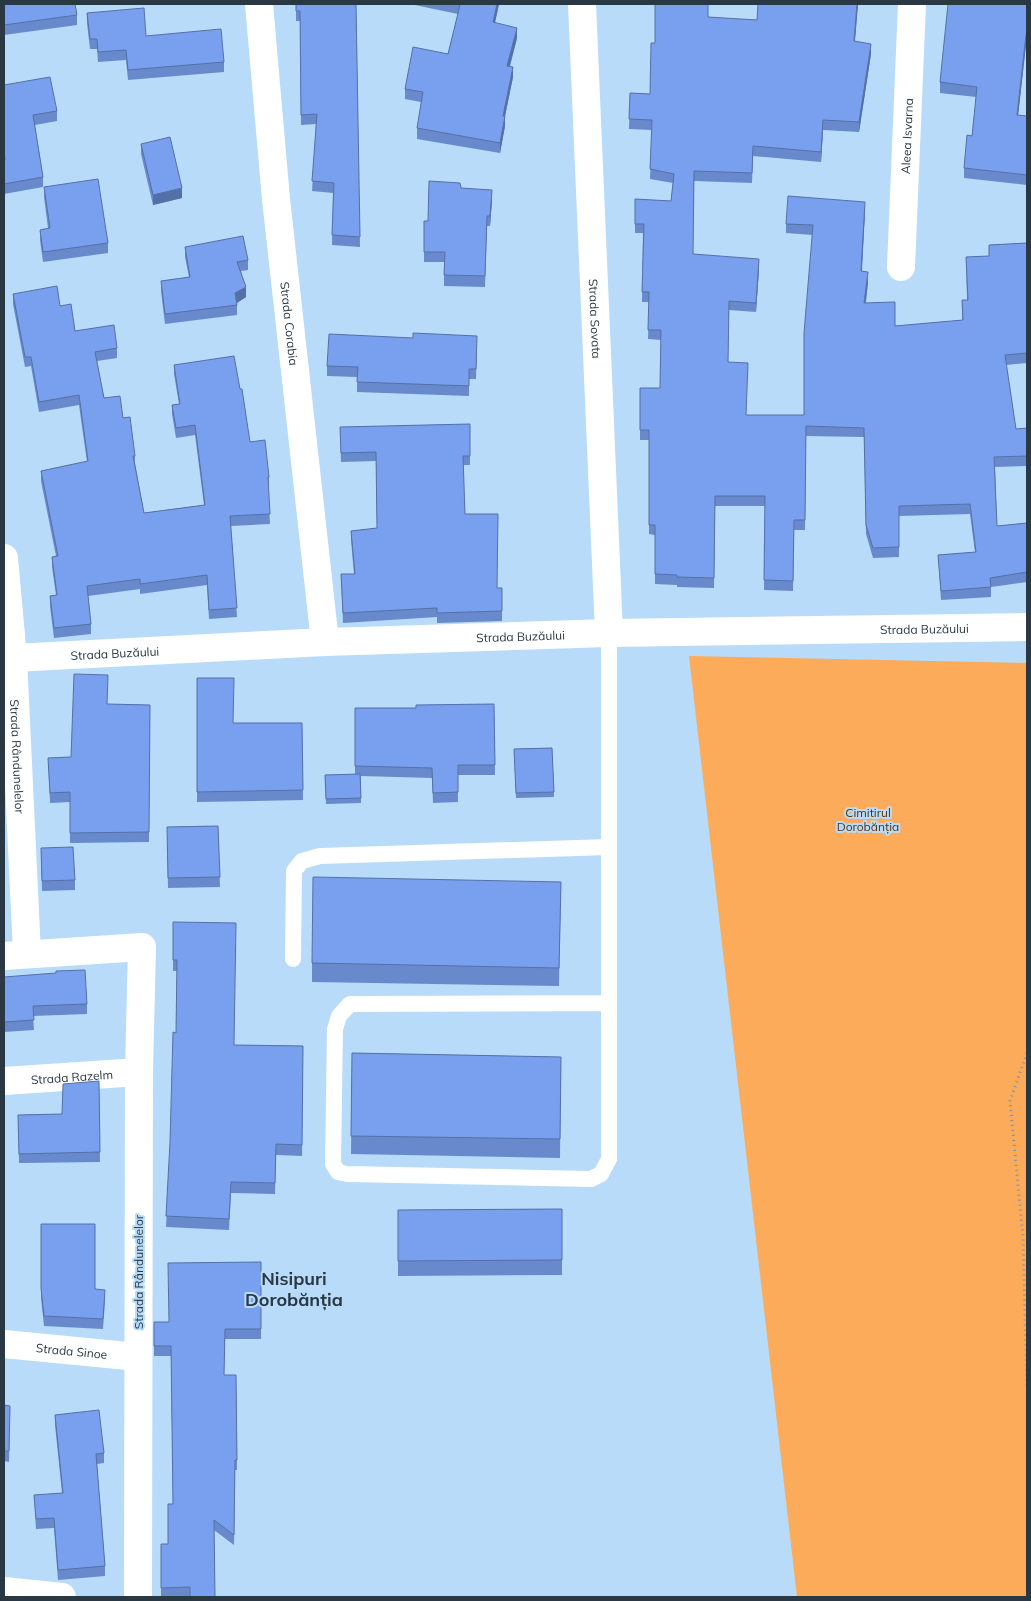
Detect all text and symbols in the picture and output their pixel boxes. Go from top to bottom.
street label: Aleea Isvarna [897,98,916,174]
street label: Strada Sovata [586,279,605,359]
street label: Strada Corabia [278,281,302,366]
street label: Strada Buzăului [880,620,969,637]
street label: Strada Buzăului [476,627,565,645]
street label: Strada Buzăului [70,643,160,663]
street label: Strada Rândunelelor [7,699,28,815]
park label: Cimitirul Dorobănția [837,805,899,835]
street label: Strada Razelm [30,1066,113,1087]
street label: Strada Rândunelelor [131,1214,146,1329]
district label: Nisipuri Dorobănția [245,1267,343,1311]
street label: Strada Sinoe [35,1340,108,1361]

